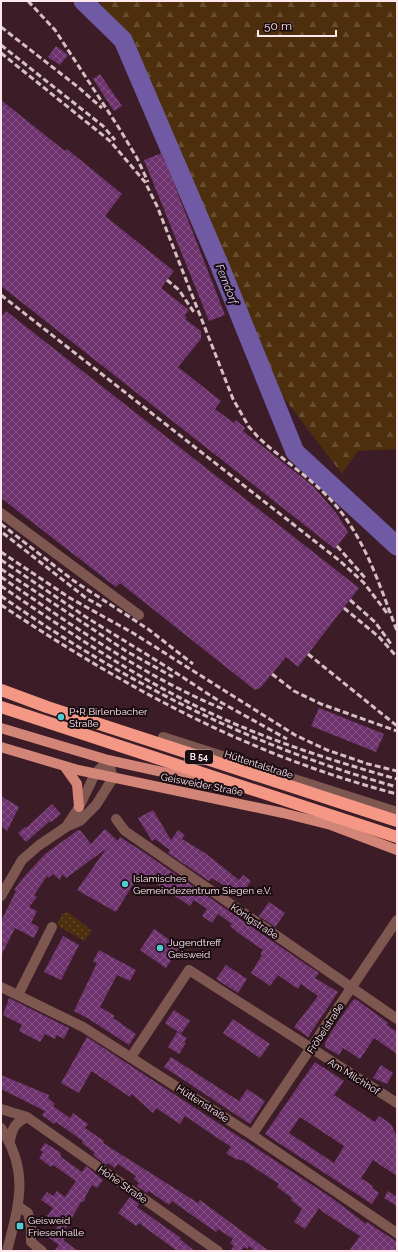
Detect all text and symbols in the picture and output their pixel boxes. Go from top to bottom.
scale bar [258,12,336,38]
text: 50 m [264,19,292,33]
water label: Ferndorf [213,262,241,307]
place label: P+R Birlenbacher Straße [69,706,148,729]
marker: P+R Birlenbacher Straße [56,712,66,722]
street label: Hüttentalstraße [223,748,295,781]
road number: B 54 [185,750,213,764]
street label: Geisweider Straße [160,771,244,798]
place label: Islamisches Gemeindezentrum Siegen e.V. [133,873,272,896]
marker: Islamisches Gemeindezentrum Siegen e.V. [120,879,130,889]
street label: Königstraße [229,902,281,941]
place label: Jugendtreff Geisweid [168,937,221,960]
marker: Jugendtreff Geisweid [155,943,165,953]
street label: Fröbelstraße [305,1001,346,1056]
street label: Am Milchhof [326,1056,382,1097]
street label: Hüttenstraße [175,1082,231,1124]
street label: Hohe Straße [96,1164,149,1205]
place label: Geisweid Friesenhalle [28,1215,84,1238]
marker: Geisweid Friesenhalle [15,1221,25,1231]

